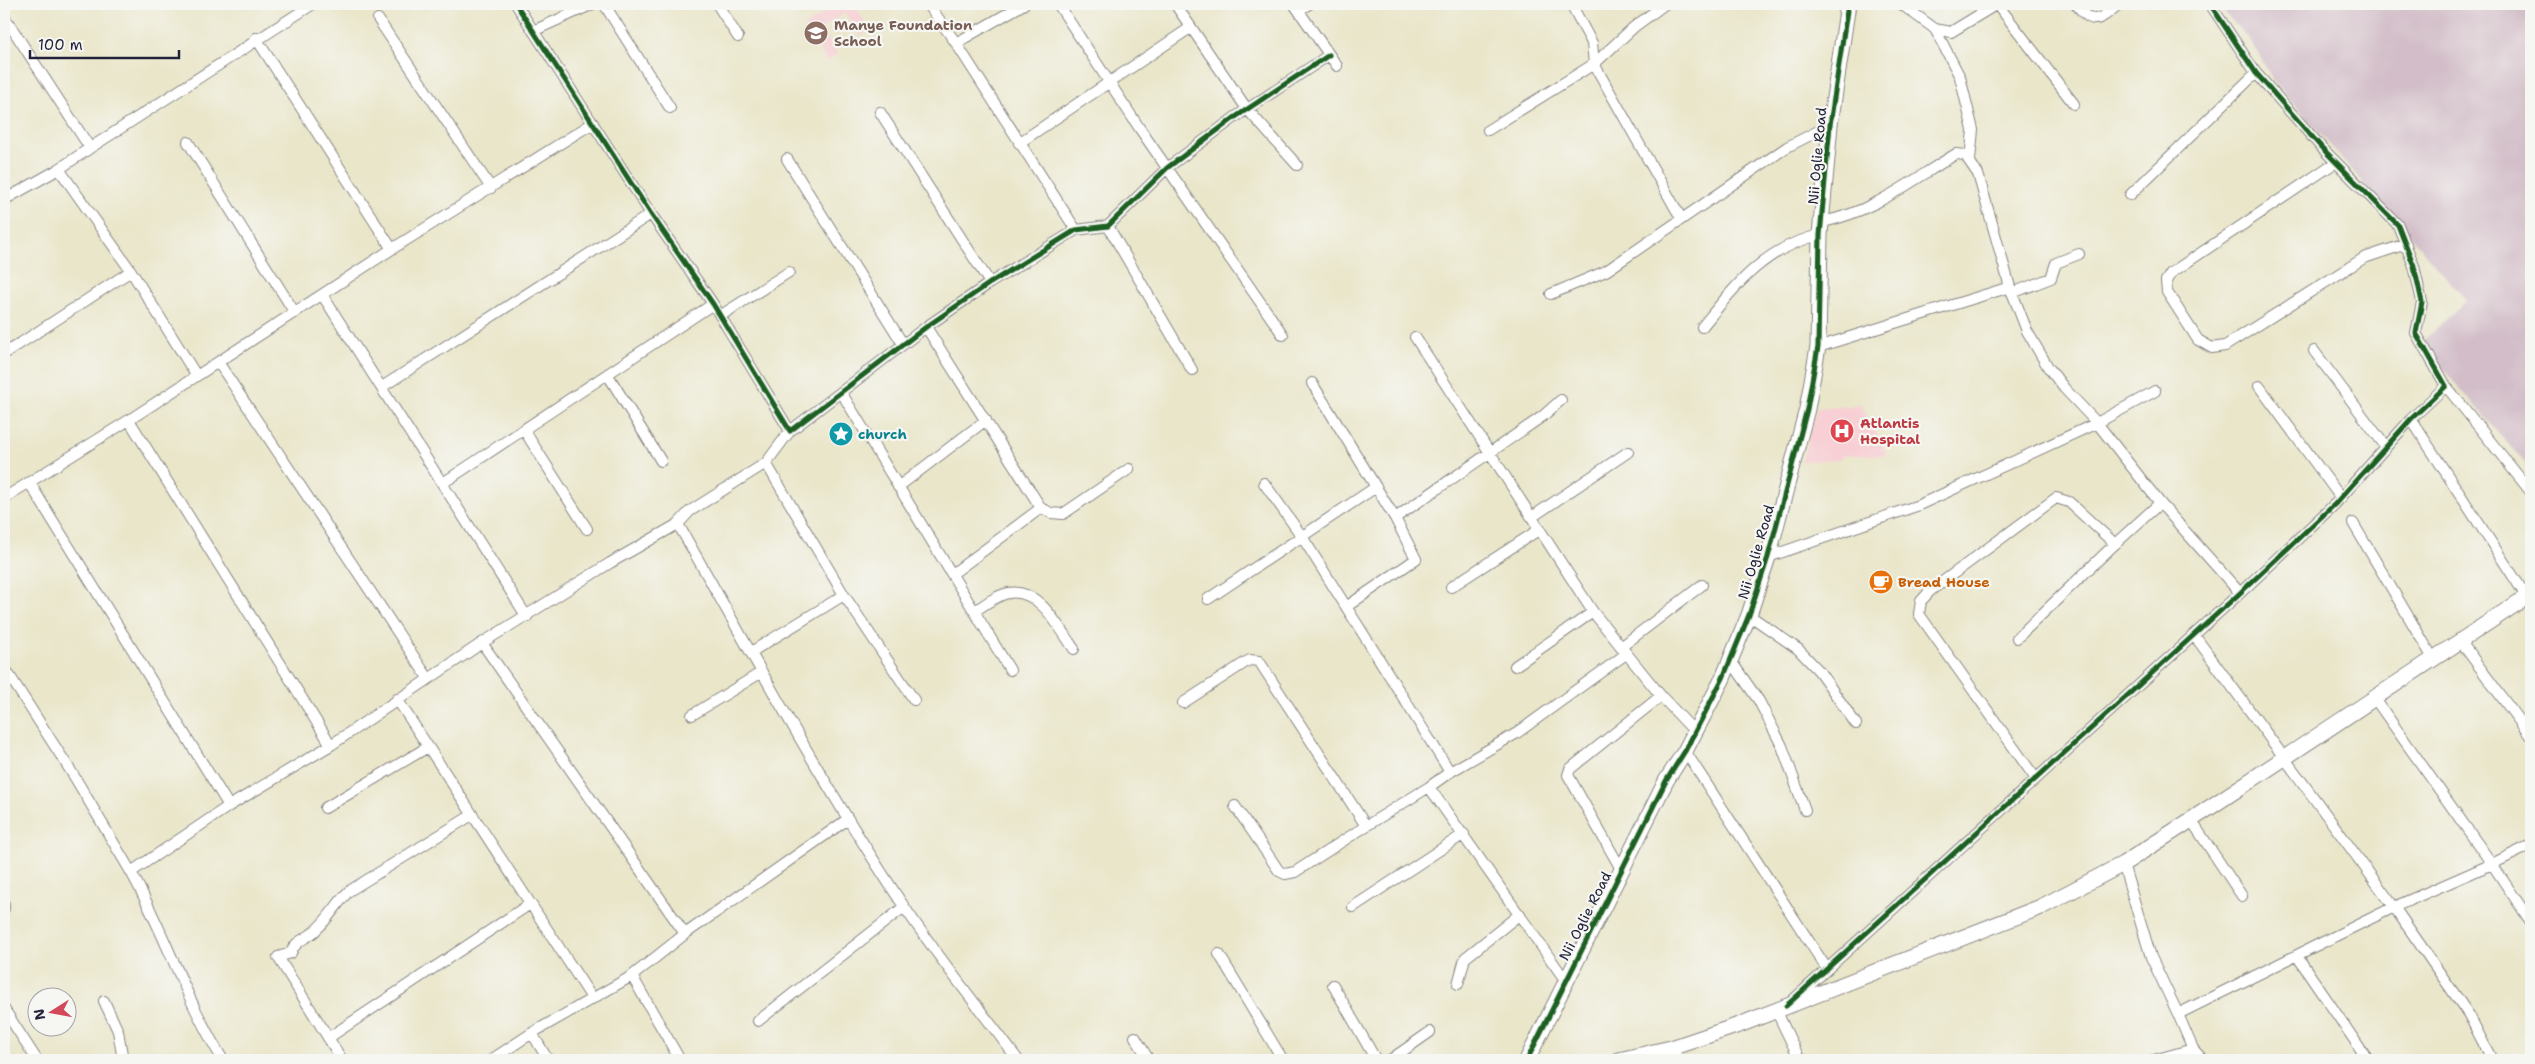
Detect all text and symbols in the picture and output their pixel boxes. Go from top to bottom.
place label: Manye Foundation School [834,16,972,50]
school or university icon: Manye Foundation School [803,20,829,46]
scale bar [30,28,179,60]
text: 100 m [38,35,83,55]
street label: Nii Oglie Road [1804,106,1830,205]
place label: Atlantis Hospital [1860,414,1920,448]
hospital icon: Atlantis Hospital [1829,418,1855,444]
place icon: church [828,421,854,447]
place label: church [858,425,907,443]
street label: Nii Oglie Road [1734,502,1778,601]
cafe icon: Bread House [1868,569,1894,595]
place label: Bread House [1898,573,1990,591]
street label: Nii Oglie Road [1555,868,1615,964]
north arrow [28,986,78,1036]
text: N [29,1007,49,1022]

